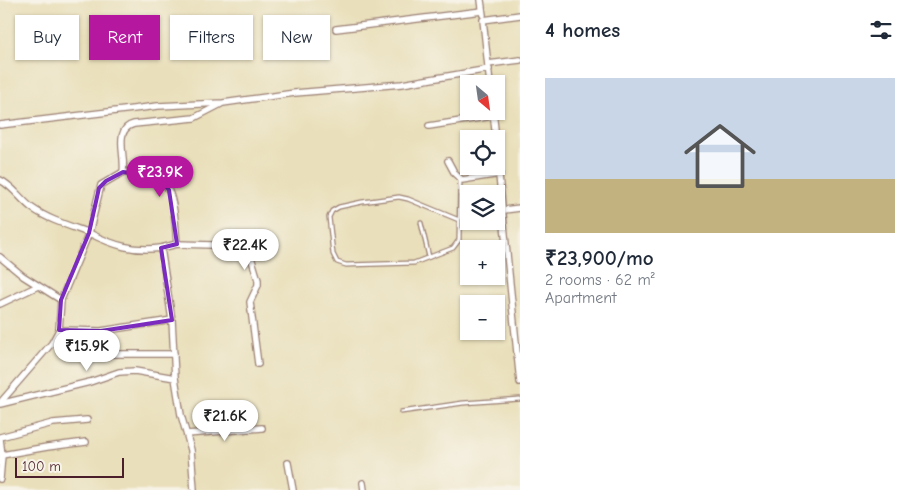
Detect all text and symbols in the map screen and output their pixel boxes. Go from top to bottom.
chip: Buy [15,15,79,60]
chip: Rent [89,15,160,60]
chip: Filters [170,15,253,60]
chip: New [263,15,330,60]
icon: filters [867,16,895,44]
text: 4 homes [545,18,620,42]
north arrow [460,75,505,120]
map controls [460,75,505,340]
icon: home [675,111,765,201]
button: locate [460,130,505,175]
pin: ₹23.9K [119,156,201,198]
text: ₹23.9K [137,163,183,181]
button: layers [460,185,505,230]
pin: ₹22.4K [204,228,286,271]
text: ₹22.4K [223,236,267,254]
button: + [460,240,505,285]
text: ₹23,900/mo [545,246,654,270]
text: 2 rooms · 62 m² [545,271,655,289]
text: Apartment [545,289,617,307]
button: − [460,295,505,340]
pin: ₹15.9K [46,330,128,372]
text: ₹15.9K [65,337,109,355]
pin: ₹21.6K [184,400,266,442]
text: ₹21.6K [203,407,247,425]
scale bar [15,455,124,478]
text: 100 m [22,458,61,475]

